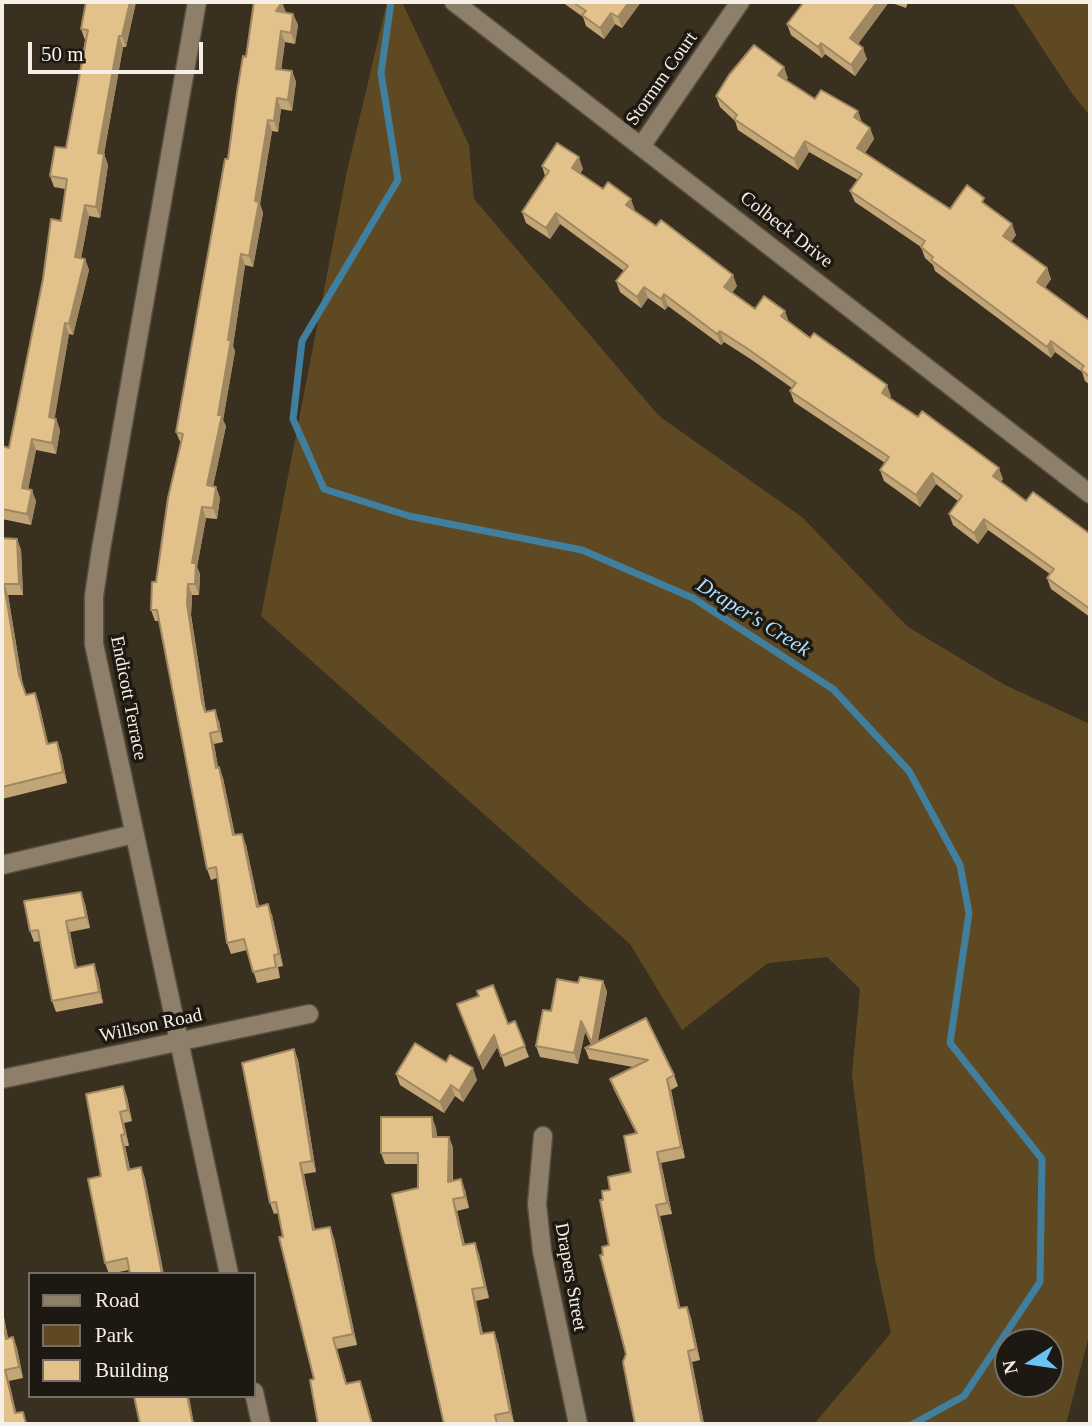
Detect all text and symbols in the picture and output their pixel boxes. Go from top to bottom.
scale bar [32,28,206,72]
street label: Stormm Court [621,28,703,130]
text: 50 m [41,42,84,66]
street label: Colbeck Drive [735,187,837,273]
water label: Draper's Creek [692,573,814,663]
street label: Endicott Terrace [105,634,151,762]
street label: Willson Road [98,1004,204,1048]
street label: Drapers Street [549,1221,591,1333]
legend [28,1272,256,1398]
text: Road [95,1288,139,1312]
text: Park [95,1323,134,1347]
north arrow [994,1328,1064,1398]
text: Building [95,1358,169,1382]
text: N [998,1358,1022,1376]

